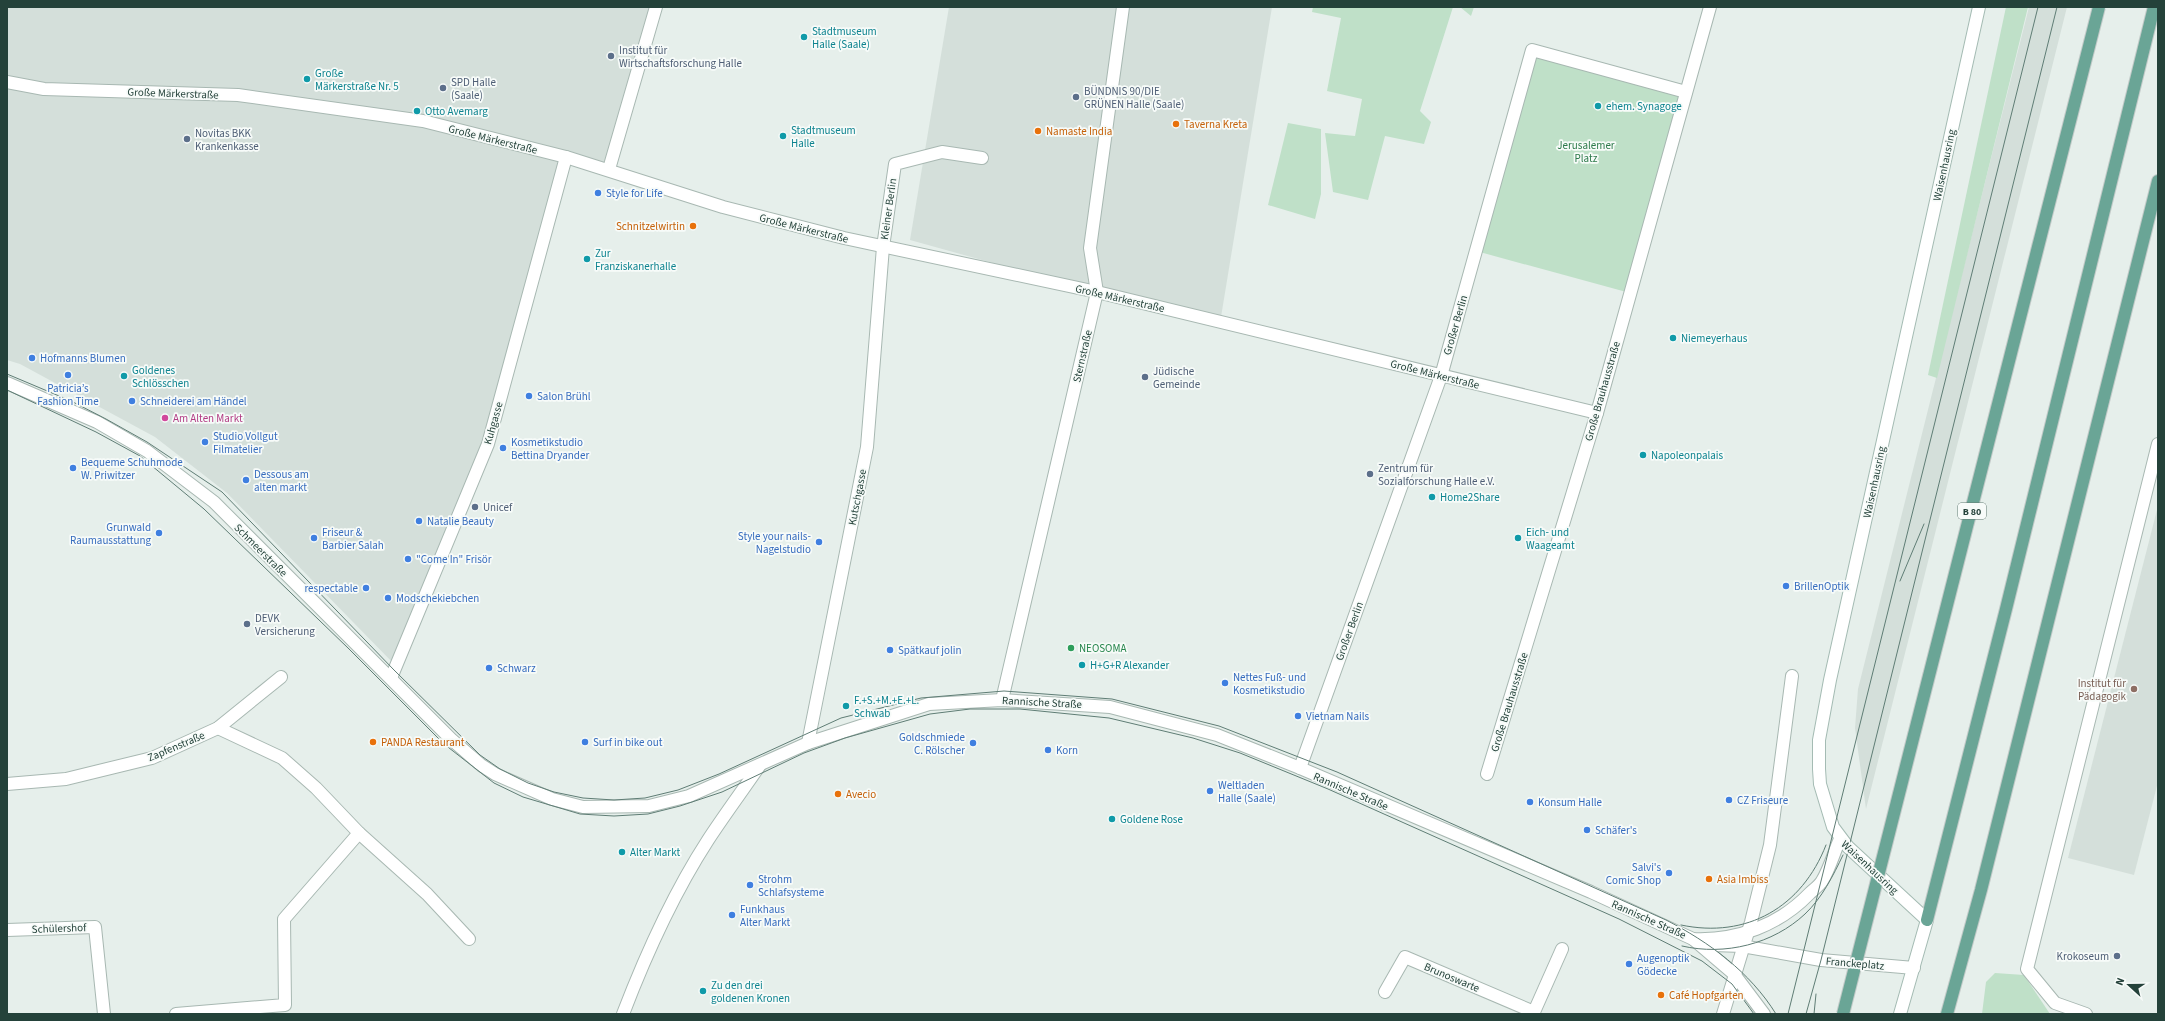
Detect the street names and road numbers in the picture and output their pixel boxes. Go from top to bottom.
street label: Große Märkerstraße [127,84,219,103]
street label: Große Märkerstraße [447,121,540,158]
street label: Waisenhausring [1930,127,1960,202]
street label: Kleiner Berlin [877,177,900,241]
street label: Große Märkerstraße [758,210,851,247]
street label: Große Märkerstraße [1074,281,1167,316]
street label: Großer Berlin [1440,293,1471,357]
street label: Sternstraße [1069,328,1096,384]
street label: Große Brauhausstraße [1581,339,1624,443]
street label: Große Märkerstraße [1389,356,1482,393]
street label: Kuhgasse [480,400,507,446]
street label: Waisenhausring [1860,444,1890,519]
street label: Kutschgasse [845,467,870,527]
road number: B 80 [1958,503,1986,519]
street label: Schmeerstraße [231,520,291,581]
street label: Großer Berlin [1332,600,1367,663]
street label: Große Brauhausstraße [1487,650,1532,754]
street label: Rannische Straße [1002,693,1083,712]
street label: Zapfenstraße [145,727,208,765]
street label: Rannische Straße [1311,769,1391,814]
street label: Waisenhausring [1838,837,1902,898]
street label: Rannische Straße [1609,896,1689,943]
street label: Schülershof [31,920,87,937]
street label: Franckeplatz [1825,953,1885,974]
street label: Brunoswarte [1422,959,1482,996]

